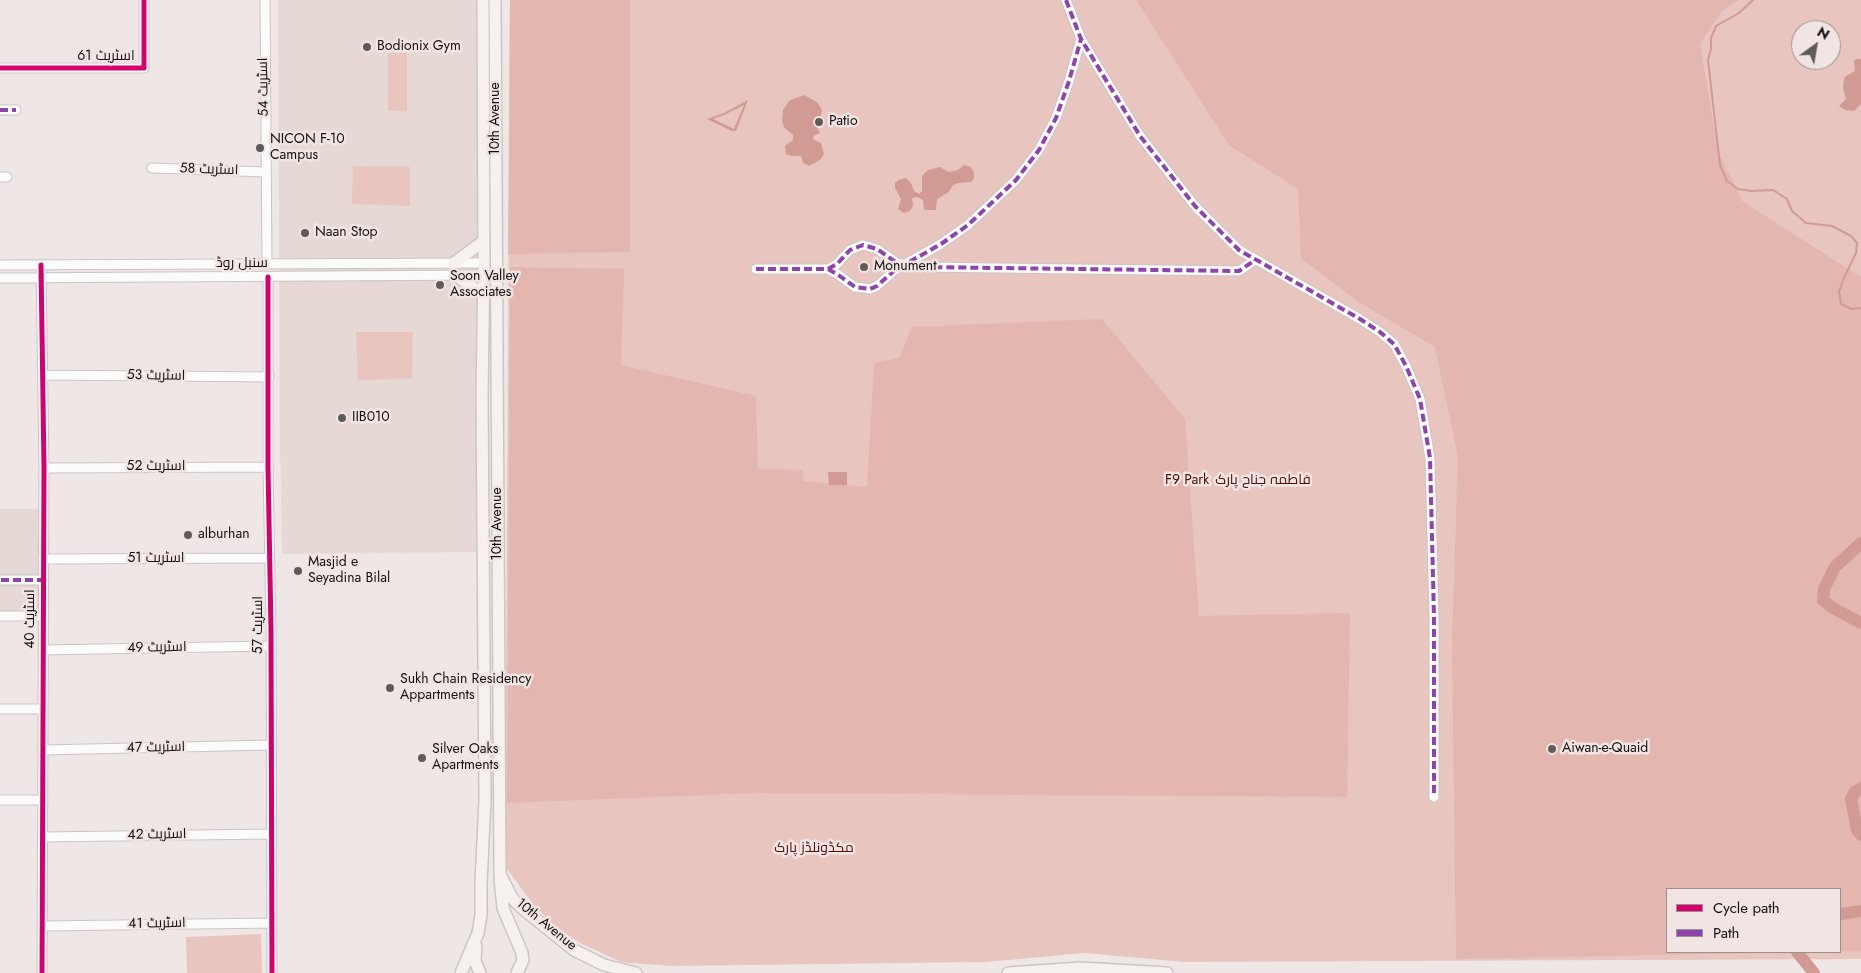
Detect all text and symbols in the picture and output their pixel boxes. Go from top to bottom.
north arrow [1791,20,1841,70]
text: N [1813,22,1833,45]
place label: Bodionix Gym [377,39,461,55]
marker: Bodionix Gym [361,41,373,53]
street label: اسٹریٹ 61 [77,49,135,65]
street label: اسٹریٹ 54 [255,57,273,117]
street label: 10th Avenue [488,82,504,156]
place label: Patio [829,114,858,130]
marker: Patio [813,116,825,128]
place label: NICON F-10 Campus [270,132,345,164]
marker: NICON F-10 Campus [254,142,266,154]
street label: اسٹریٹ 58 [179,161,239,179]
place label: Naan Stop [315,225,378,241]
marker: Naan Stop [299,227,311,239]
street label: سنبل روڈ [216,256,268,272]
place label: Monument [874,259,937,275]
marker: Monument [858,261,870,273]
place label: Soon Valley Associates [450,269,519,302]
marker: Soon Valley Associates [434,279,446,291]
street label: اسٹریٹ 53 [127,367,185,385]
place label: IIB010 [352,410,390,426]
marker: IIB010 [336,412,348,424]
street label: اسٹریٹ 52 [127,459,185,475]
park label: F9 Park [1165,473,1209,489]
park label: فاطمہ جناح پارک [1215,473,1311,489]
street label: 10th Avenue [490,487,506,561]
place label: alburhan [198,527,250,543]
marker: alburhan [182,529,194,541]
street label: اسٹریٹ 51 [127,551,185,567]
place label: Masjid e Seyadina Bilal [308,555,390,588]
marker: Masjid e Seyadina Bilal [292,565,304,577]
street label: اسٹریٹ 40 [23,589,39,649]
street label: اسٹریٹ 57 [251,596,267,654]
street label: اسٹریٹ 49 [127,639,187,657]
place label: Sukh Chain Residency Appartments [400,672,531,704]
marker: Sukh Chain Residency Appartments [384,682,396,694]
street label: اسٹریٹ 47 [127,739,185,757]
place label: Aiwan-e-Quaid [1562,741,1648,757]
place label: Silver Oaks Apartments [432,742,499,774]
marker: Aiwan-e-Quaid [1546,743,1558,755]
marker: Silver Oaks Apartments [416,752,428,764]
street label: اسٹریٹ 42 [127,826,187,844]
park label: مکڈونلڈز پارک [774,841,854,857]
legend [1666,888,1841,953]
street label: 10th Avenue [512,895,580,955]
text: Cycle path [1713,897,1780,919]
street label: اسٹریٹ 41 [128,915,186,933]
text: Path [1713,922,1739,944]

